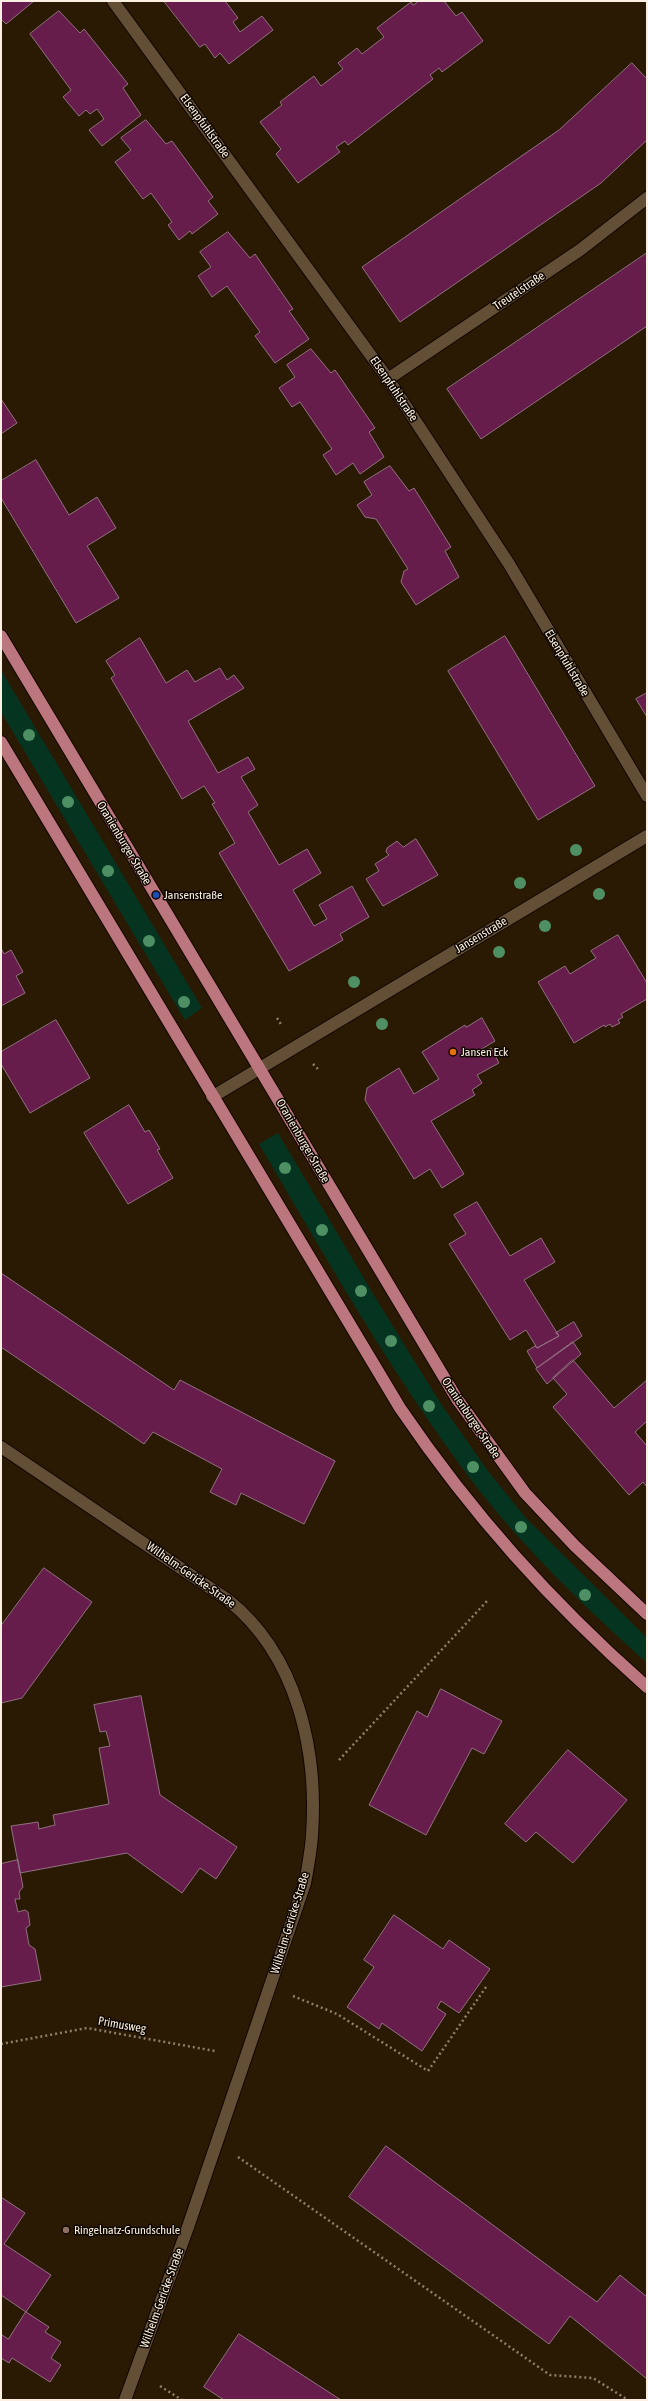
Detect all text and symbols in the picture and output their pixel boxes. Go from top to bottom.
street label: Elsenpfuhlstraße [177,91,233,161]
street label: Treutelstraße [491,269,547,313]
street label: Elsenpfuhlstraße [367,354,421,424]
street label: Elsenpfuhlstraße [541,627,593,699]
street label: Oranienburger Straße [94,799,154,887]
place label: Jansenstraße [164,888,222,902]
marker: Jansenstraße [151,890,161,900]
street label: Jansenstraße [452,914,510,956]
place label: Jansen Eck [461,1045,508,1059]
marker: Jansen Eck [448,1047,458,1057]
street label: Oranienburger Straße [273,1097,333,1185]
street label: Oranienburger Straße [439,1375,503,1461]
street label: Wilhelm-Gericke-Straße [144,1539,238,1611]
street label: Wilhelm-Gericke-Straße [268,1871,312,1975]
street label: Primusweg [97,2014,147,2036]
place label: Ringelnatz-Grundschule [74,2223,180,2237]
marker: Ringelnatz-Grundschule [61,2225,71,2235]
street label: Wilhelm-Gericke-Straße [137,2246,187,2350]

